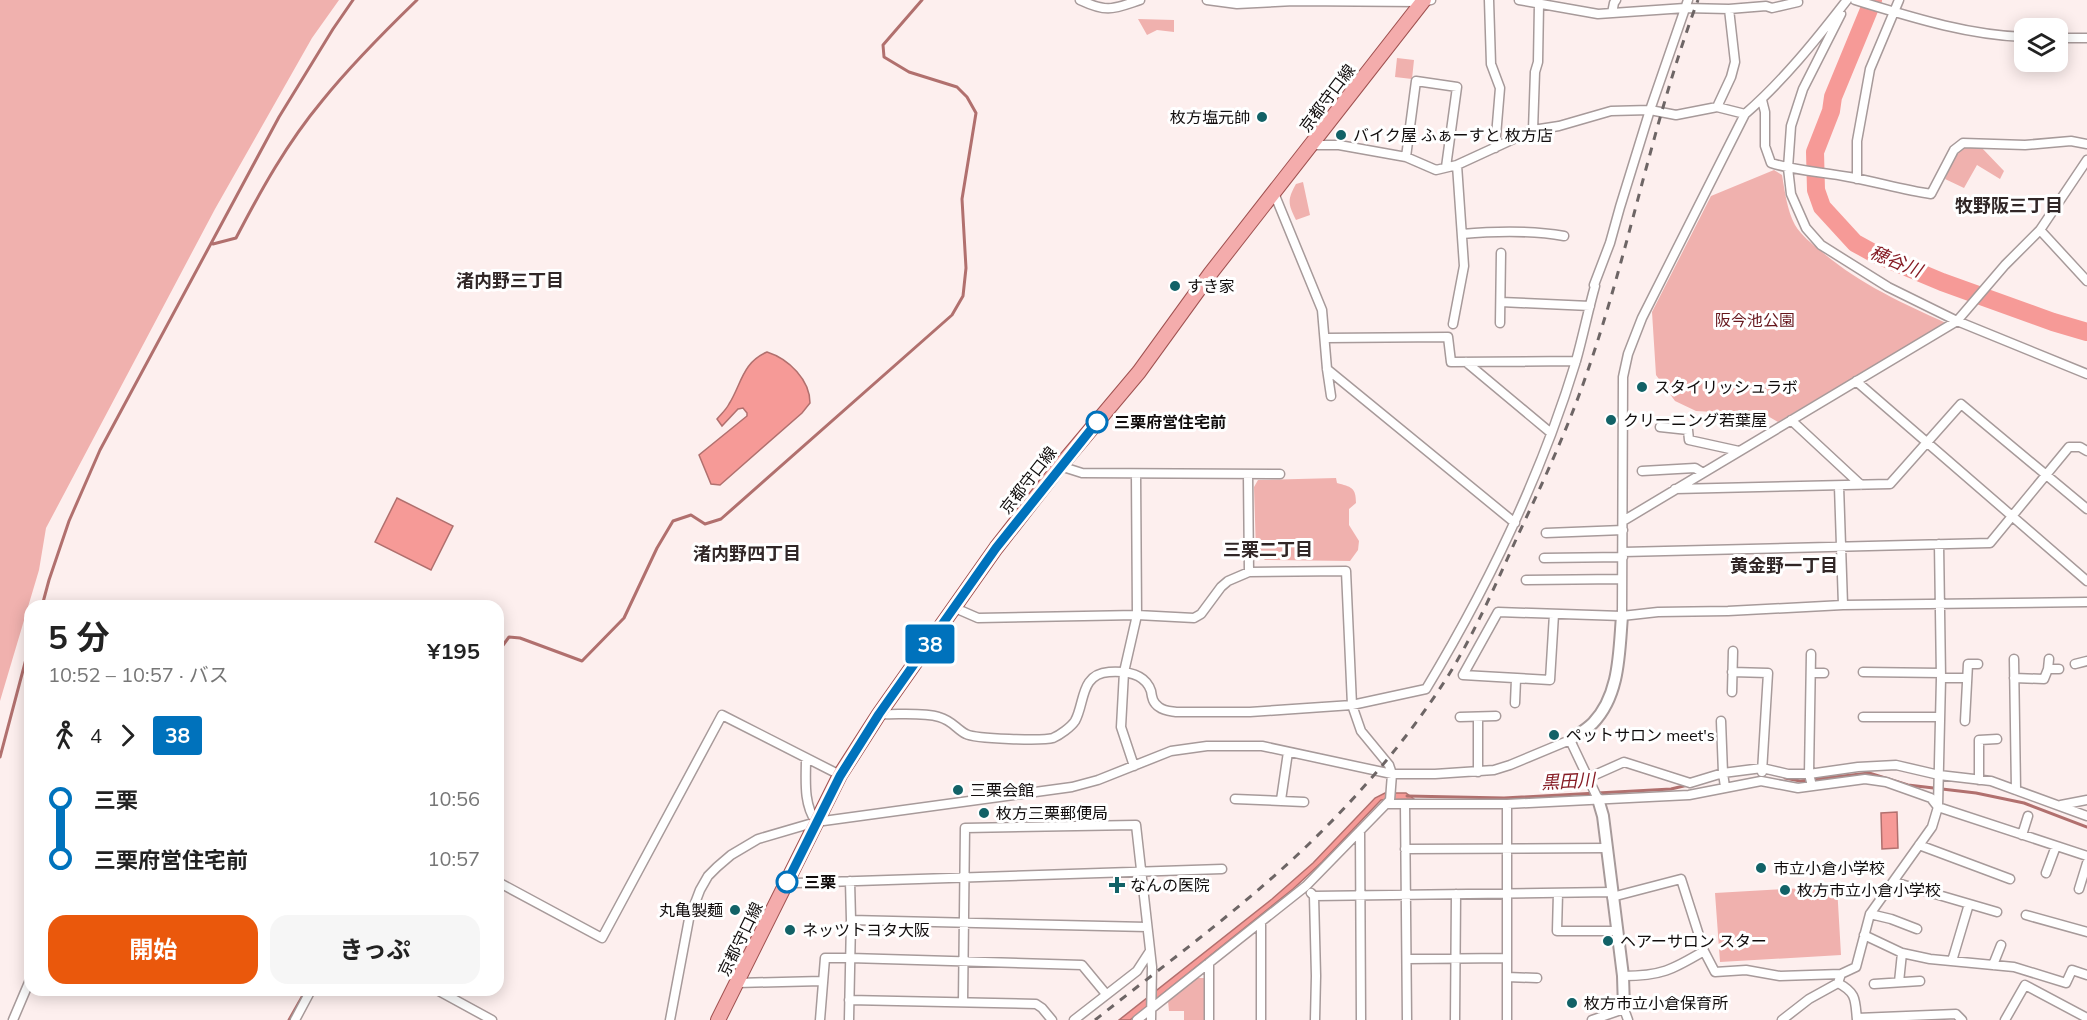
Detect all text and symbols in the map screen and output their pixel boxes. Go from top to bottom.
map controls [2014,18,2068,72]
button: layers [2014,18,2068,72]
street label: 京都守口線 [1295,60,1359,136]
place label: 枚方塩元帥 [1170,107,1250,127]
marker: 枚方塩元帥 [1255,110,1269,124]
place label: バイク屋 ふぁーすと 枚方店 [1353,125,1553,145]
marker: バイク屋 ふぁーすと 枚方店 [1334,128,1348,142]
district label: 牧野阪三丁目 [1955,194,2063,217]
water label: 穂谷川 [1867,240,1927,283]
district label: 渚内野三丁目 [456,269,564,292]
place label: すき家 [1187,276,1235,296]
marker: すき家 [1168,279,1182,293]
park label: 阪今池公園 [1715,310,1795,330]
place label: スタイリッシュラボ [1654,377,1798,397]
marker: スタイリッシュラボ [1635,380,1649,394]
place label: クリーニング若葉屋 [1623,410,1767,430]
marker: 三栗府営住宅前 [1086,411,1108,433]
place label: 三栗府営住宅前 [1114,412,1226,432]
marker: クリーニング若葉屋 [1604,413,1618,427]
street label: 京都守口線 [995,442,1061,518]
district label: 三栗二丁目 [1223,538,1313,561]
district label: 渚内野四丁目 [693,542,801,565]
district label: 黄金野一丁目 [1730,554,1838,577]
text: 5 分 [48,616,110,657]
line badge: 38 [903,624,957,664]
text: 38 [917,631,943,657]
text: ¥195 [427,637,480,665]
text: 10:52 – 10:57 · バス [48,662,229,687]
icon: walk [48,719,81,752]
icon: forward [111,719,144,752]
text: 38 [165,722,190,748]
text: 4 [90,723,102,748]
place label: ペットサロン meet's [1566,725,1715,745]
marker: ペットサロン meet's [1547,728,1561,742]
water label: 黒田川 [1540,768,1598,794]
place label: 三栗会館 [970,780,1034,800]
marker: 三栗会館 [951,783,965,797]
text: 三栗 [94,786,138,814]
text: 10:56 [427,786,480,811]
place label: 枚方三栗郵便局 [996,803,1108,823]
marker: 枚方三栗郵便局 [977,806,991,820]
text: 三栗府営住宅前 [94,846,248,874]
text: 10:57 [427,846,480,871]
place label: 市立小倉小学校 [1773,858,1885,878]
marker: 市立小倉小学校 [1754,861,1768,875]
marker: 三栗 [776,871,798,893]
place label: 三栗 [804,872,836,892]
place label: なんの医院 [1130,875,1210,895]
marker: なんの医院 [1108,876,1126,894]
place label: 枚方市立小倉小学校 [1797,880,1941,900]
marker: 枚方市立小倉小学校 [1778,883,1792,897]
street label: 京都守口線 [713,899,767,979]
place label: 丸亀製麺 [659,900,723,920]
marker: 丸亀製麺 [728,903,742,917]
button: 開始 [48,915,258,984]
button: きっぷ [270,915,480,984]
place label: ネッツトヨタ大阪 [802,920,930,940]
marker: ネッツトヨタ大阪 [783,923,797,937]
place label: ヘアーサロン スター [1620,931,1767,951]
marker: ヘアーサロン スター [1601,934,1615,948]
place label: 枚方市立小倉保育所 [1584,993,1728,1013]
marker: 枚方市立小倉保育所 [1565,996,1579,1010]

